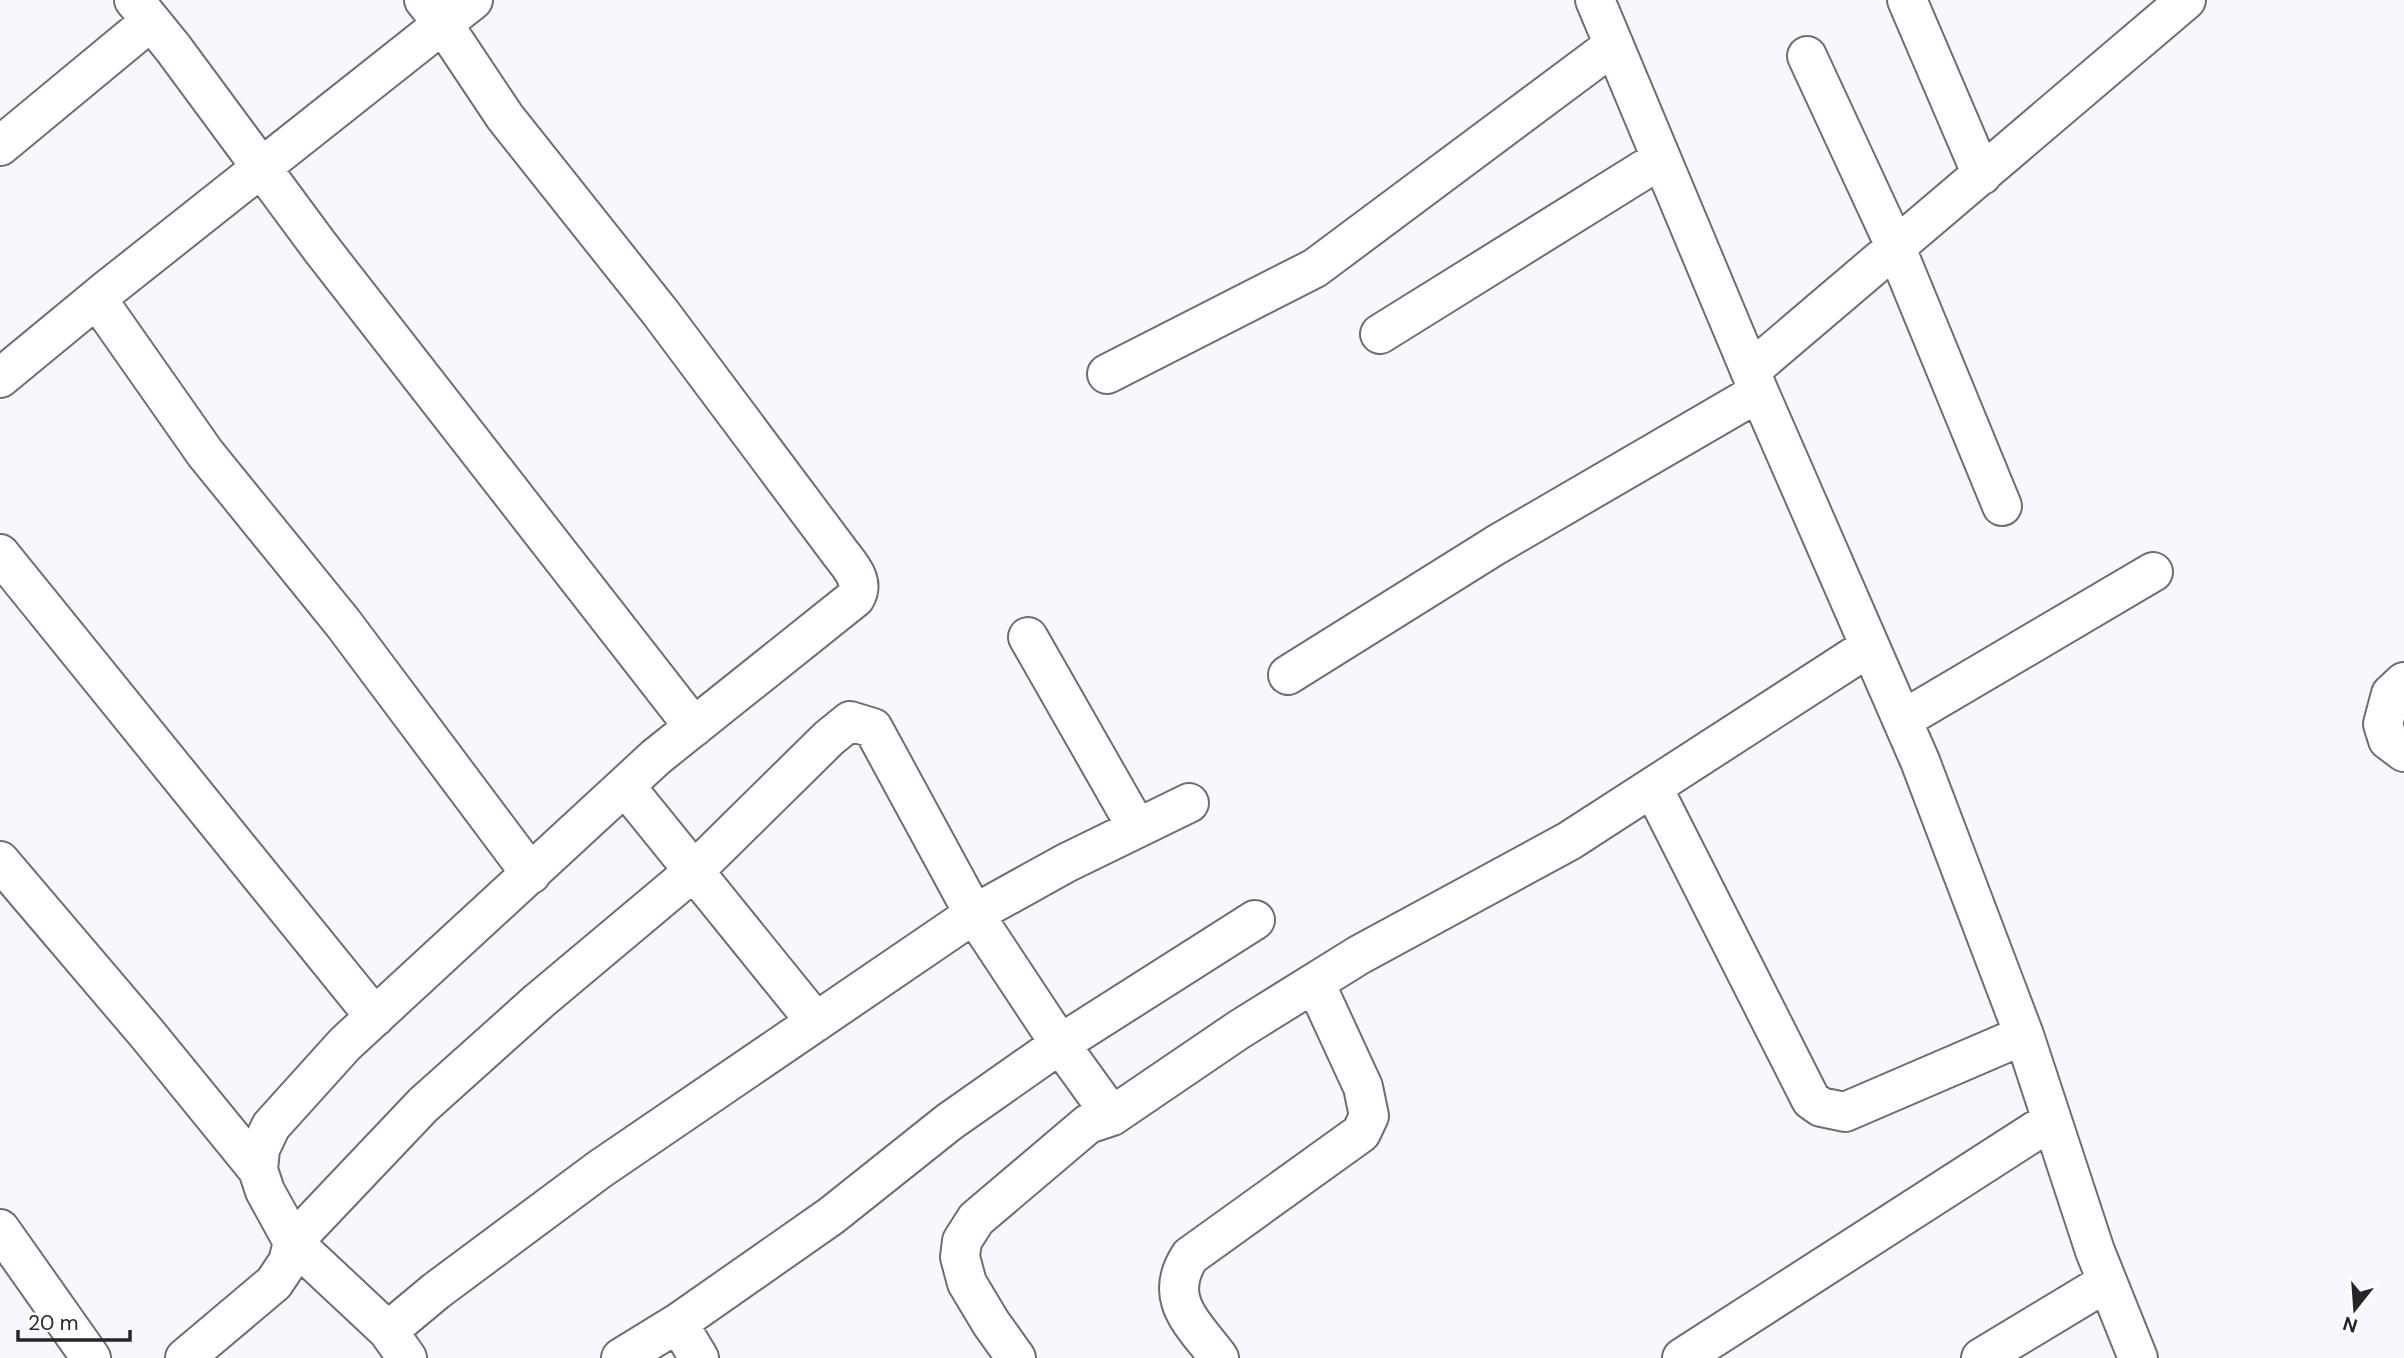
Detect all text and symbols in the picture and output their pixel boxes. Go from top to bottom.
north arrow [2320,1274,2390,1344]
scale bar [18,1298,130,1342]
text: 20 m [28,1309,79,1337]
text: N [2340,1311,2360,1339]

